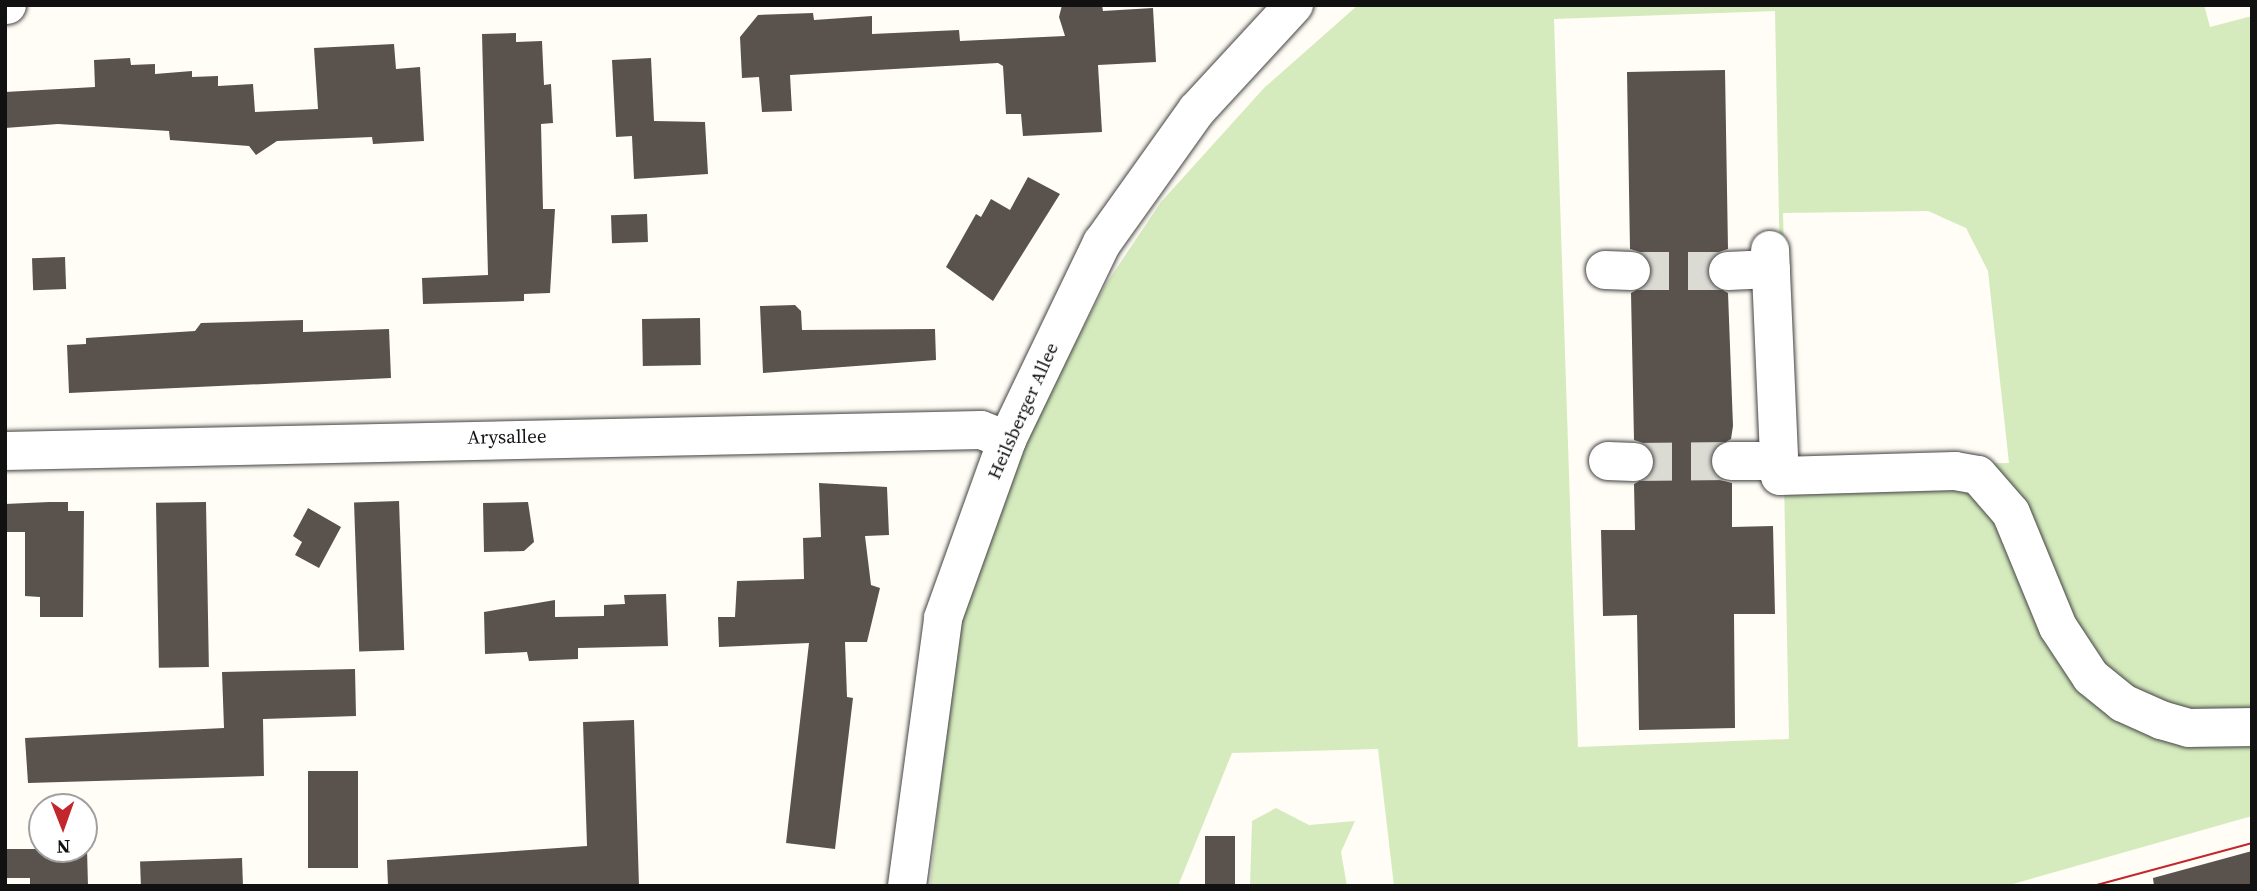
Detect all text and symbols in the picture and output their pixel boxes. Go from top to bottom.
street label: Heilsberger Allee [983,339,1063,483]
street label: Arysallee [467,425,547,449]
north arrow [28,793,98,863]
text: N [56,834,70,860]

